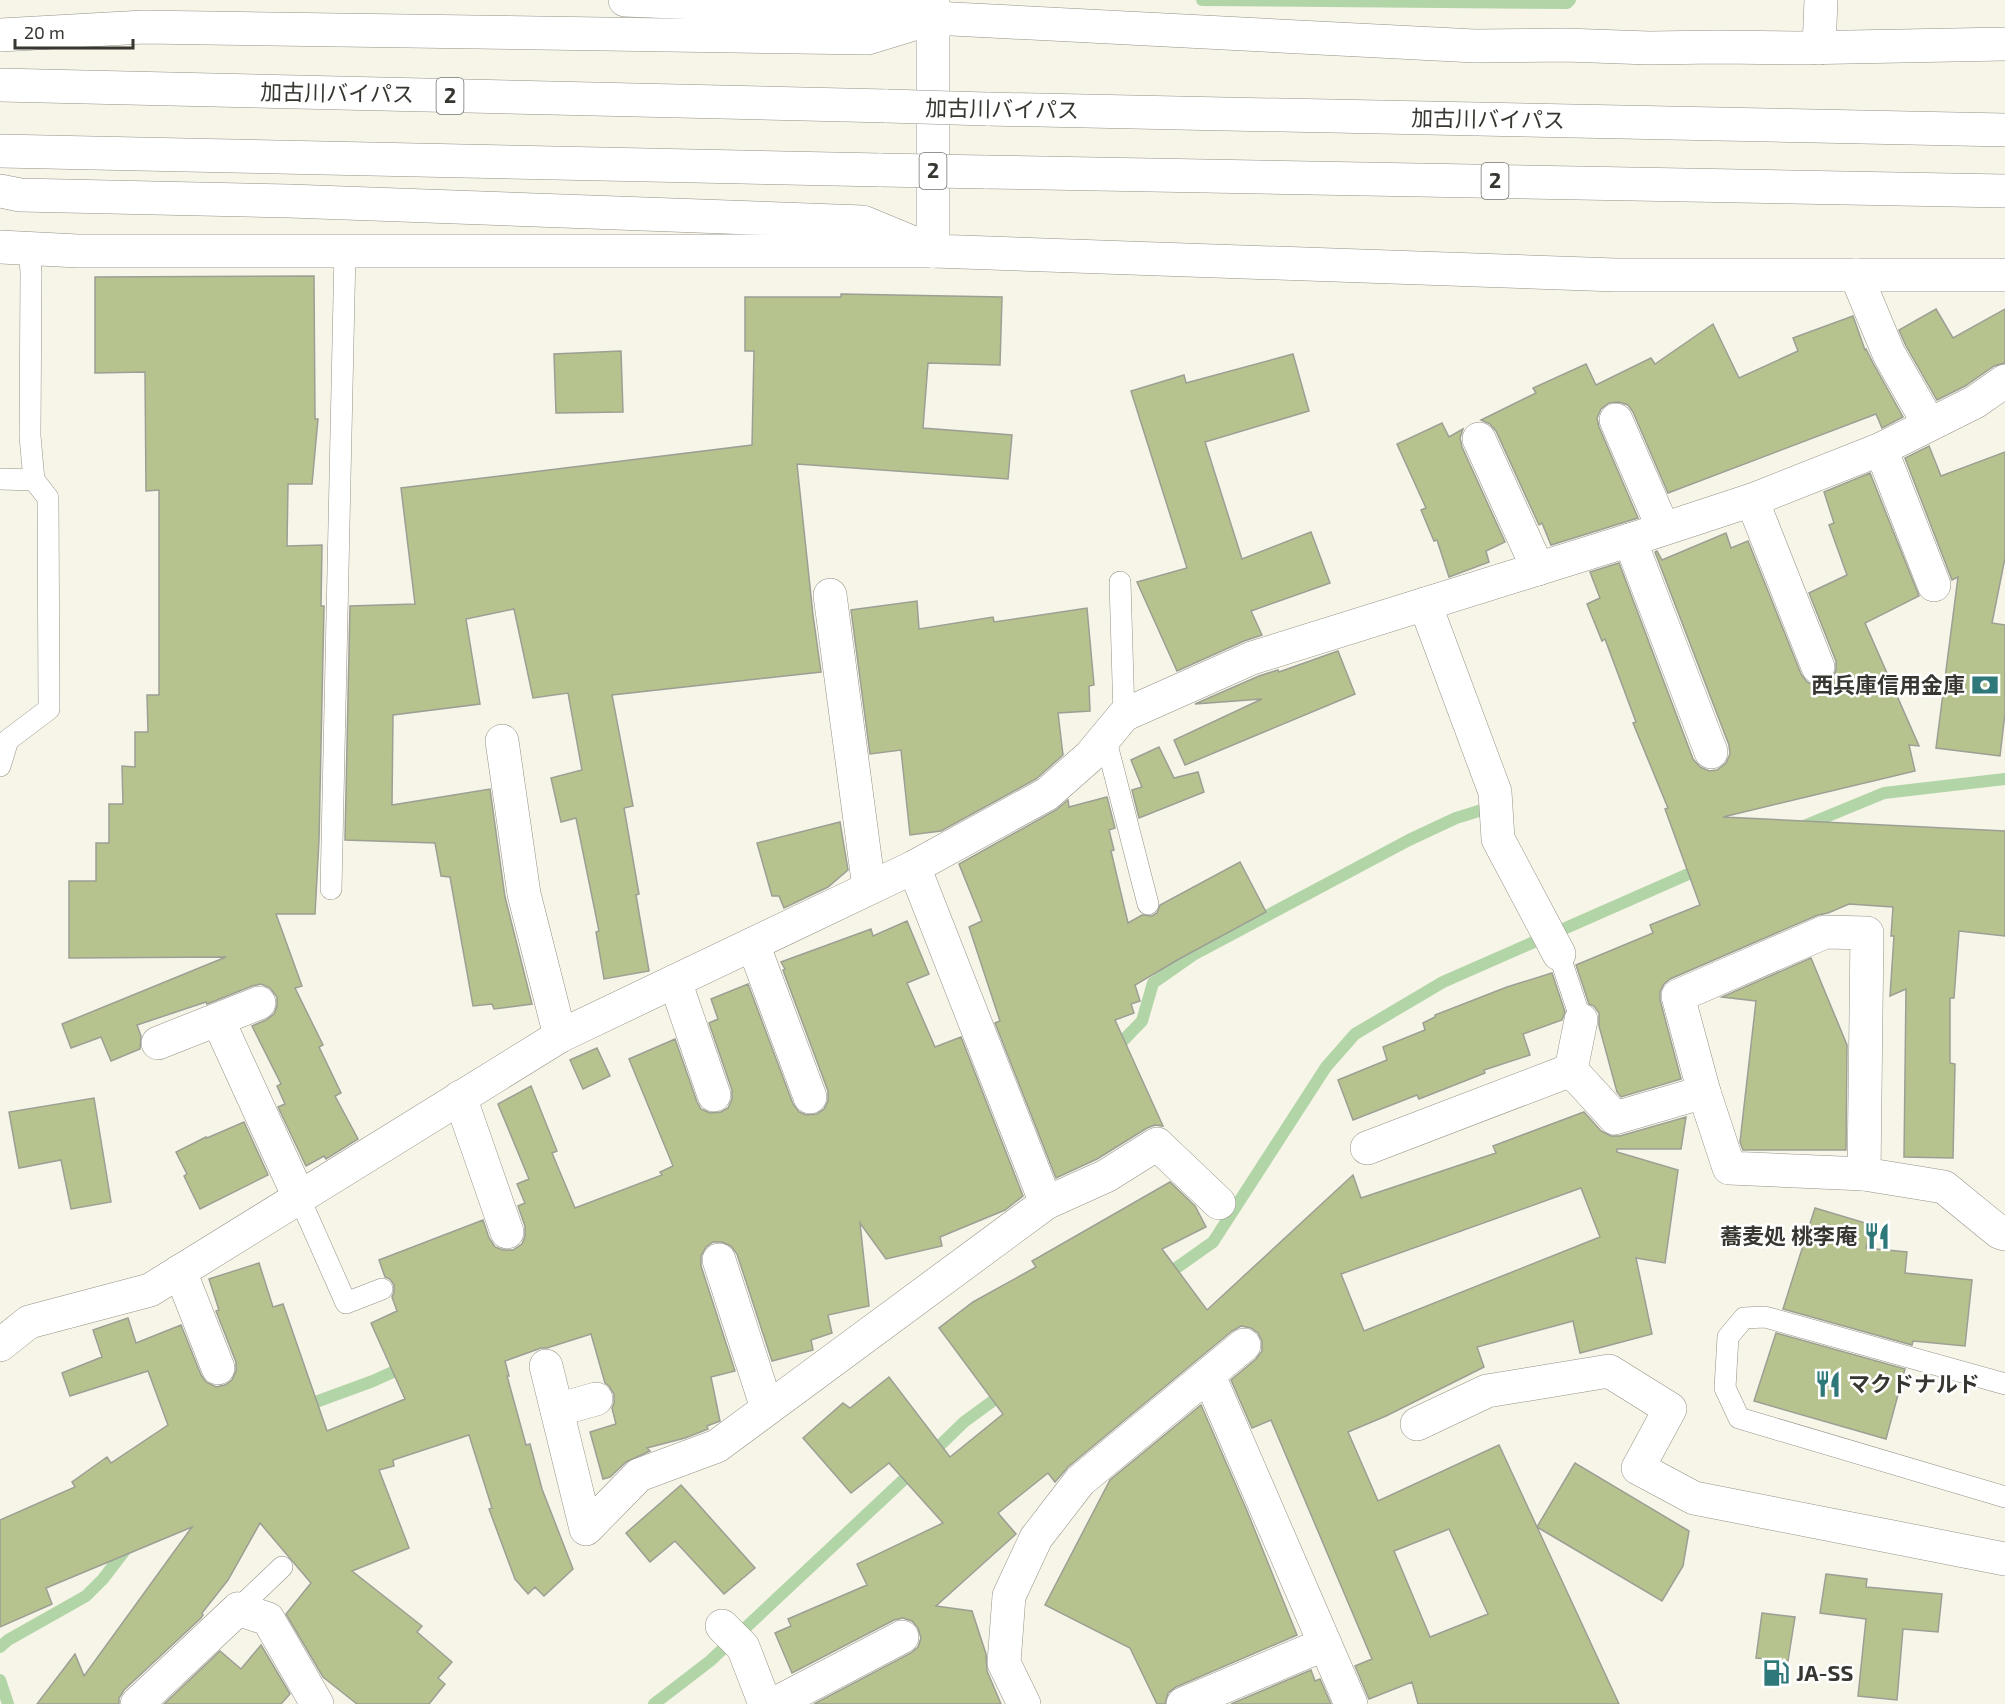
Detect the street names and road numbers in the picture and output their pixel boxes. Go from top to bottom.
street label: 加古川バイパス [260,78,414,106]
road number: 2 [436,78,464,114]
street label: 加古川バイパス [925,94,1079,122]
street label: 加古川バイパス [1411,104,1565,132]
road number: 2 [920,153,946,189]
road number: 2 [1482,163,1508,199]

